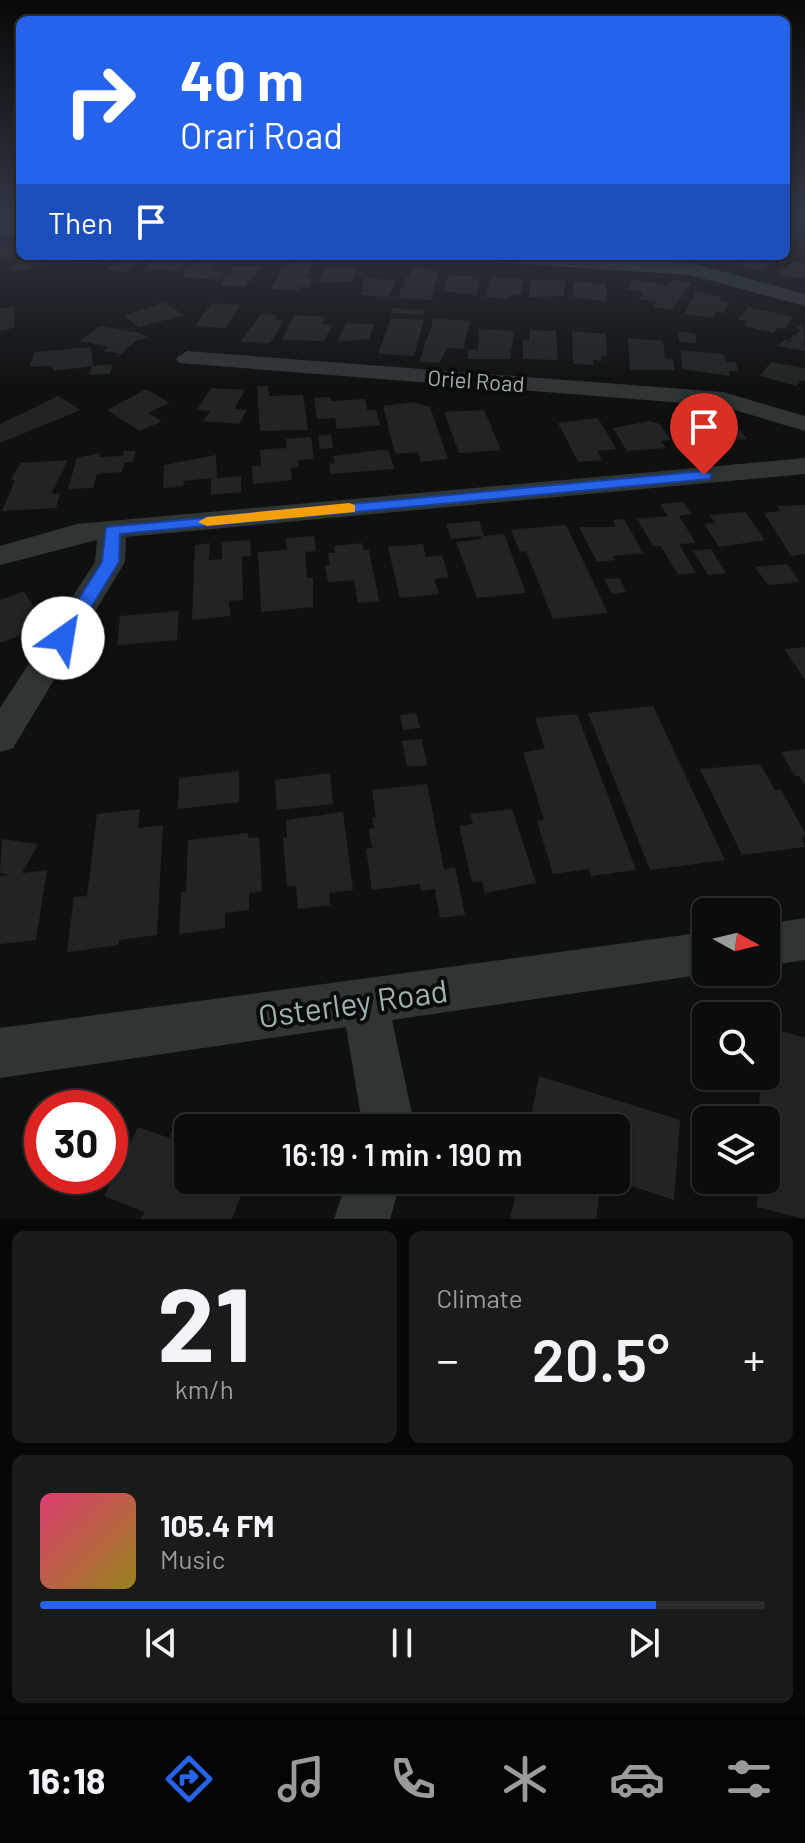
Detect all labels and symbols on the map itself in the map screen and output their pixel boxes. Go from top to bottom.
street label: Oriel Road [427,364,525,396]
pin [670,393,738,475]
position arrow [21,596,105,680]
north arrow [692,898,780,986]
street label: Osterley Road [255,970,450,1034]
speed limit sign: 30 [24,1090,128,1194]

